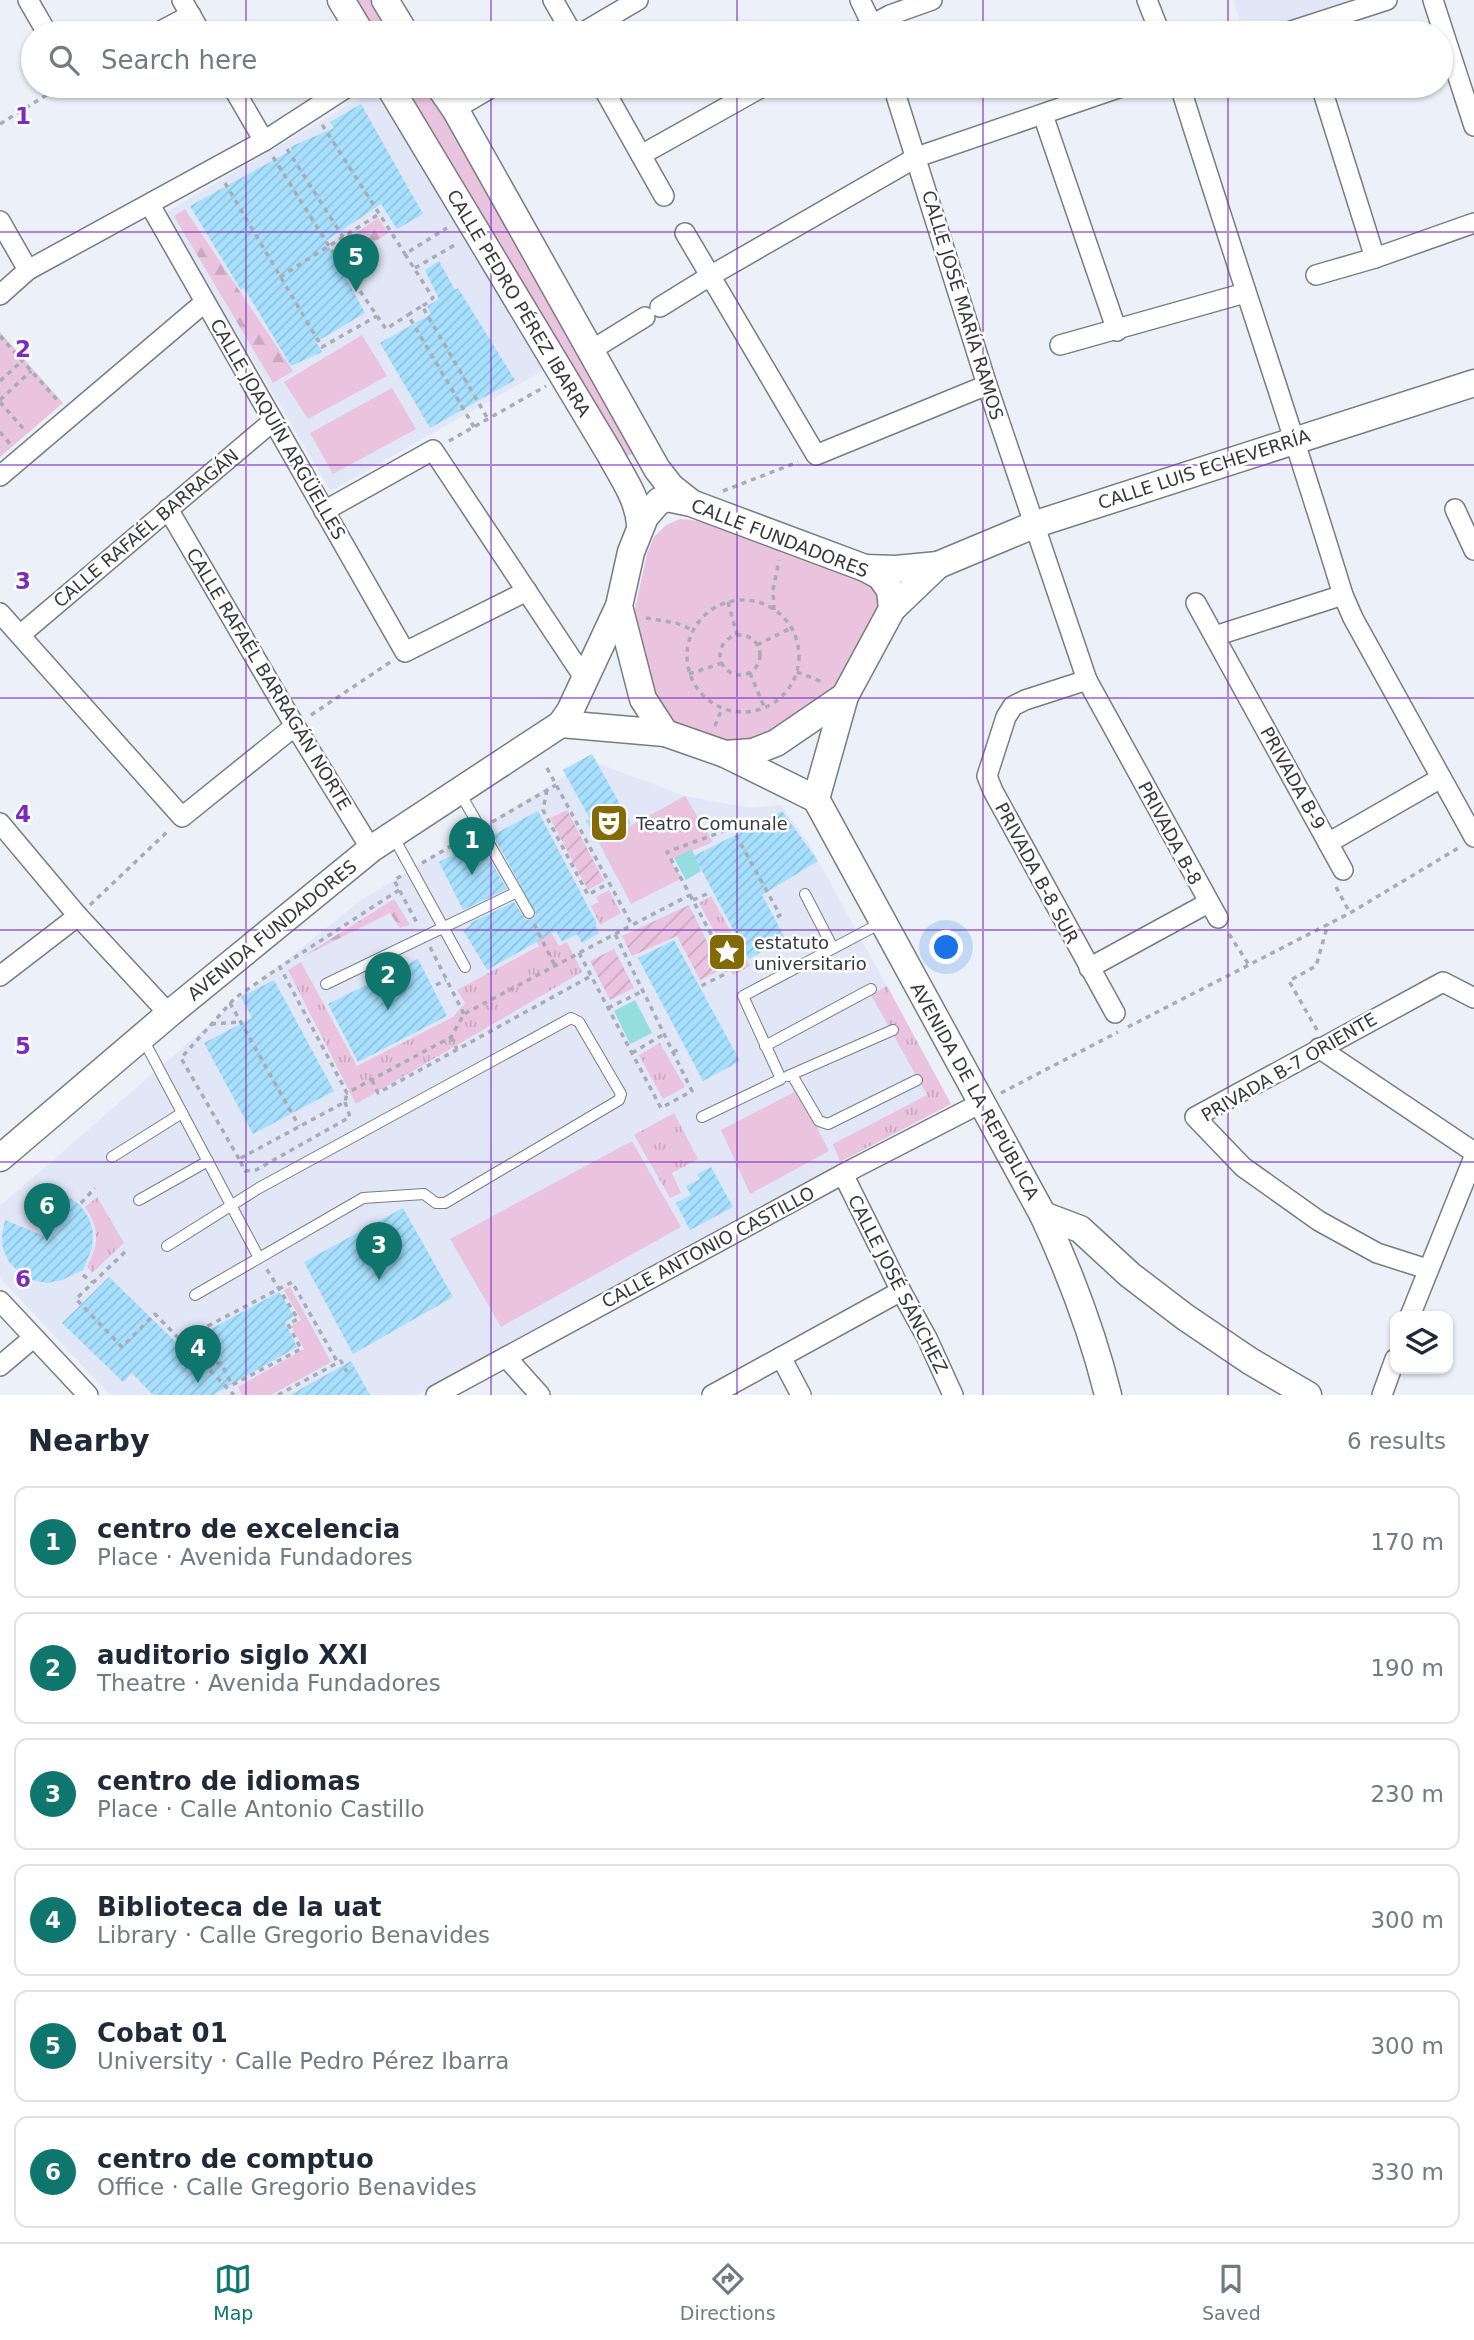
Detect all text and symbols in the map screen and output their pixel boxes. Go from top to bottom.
search box [21,21,1453,98]
icon: search [45,41,83,79]
text: Search here [101,45,257,75]
text: 1 [15,103,31,129]
street label: CALLE PEDRO PÉREZ IBARRA [443,186,596,421]
street label: CALLE JOSÉ MARÍA RAMOS [918,188,1008,422]
pin: 5 [333,234,379,292]
street label: CALLE JOAQUÍN ARGÜELLES [206,315,350,543]
text: 2 [15,336,31,362]
street label: CALLE LUIS ECHEVERRÍA [1095,425,1313,513]
street label: CALLE RAFAÉL BARRAGÁN [49,444,243,612]
street label: CALLE FUNDADORES [688,494,872,582]
street label: CALLE RAFAÉL BARRAGÁN NORTE [182,544,356,814]
text: 3 [15,568,31,594]
street label: PRIVADA B-9 [1256,723,1330,833]
street label: PRIVADA B-8 [1134,778,1206,888]
street label: PRIVADA B-8 SUR [991,799,1083,947]
text: 4 [15,801,31,827]
theatre icon: Teatro Comunale [588,802,630,844]
place label: Teatro Comunale [635,813,788,834]
pin: 1 [449,817,495,875]
street label: AVENIDA FUNDADORES [183,855,361,1005]
your location [929,930,963,964]
place icon: estatuto universitario [706,931,748,973]
place label: estatuto universitario [754,932,867,974]
pin: 2 [365,952,411,1010]
street label: AVENIDA DE LA REPÚBLICA [906,979,1044,1204]
street label: PRIVADA B-7 ORIENTE [1198,1008,1380,1126]
text: 5 [15,1033,31,1059]
street label: CALLE ANTONIO CASTILLO [598,1182,818,1312]
pin: 6 [24,1183,70,1241]
street label: CALLE JOSÉ SÁNCHEZ [844,1191,952,1377]
pin: 3 [356,1222,402,1280]
text: 6 [15,1266,31,1292]
map controls [1390,1311,1453,1374]
button: layers [1390,1311,1453,1374]
pin: 4 [175,1325,221,1383]
text: Nearby [28,1423,150,1458]
text: 6 results [1347,1428,1446,1454]
text: centro de excelencia [97,1514,400,1544]
text: 1 [45,1529,61,1555]
text: 170 m [1370,1529,1444,1555]
text: Place · Avenida Fundadores [97,1544,413,1570]
text: auditorio siglo XXI [97,1640,368,1670]
text: 2 [45,1655,61,1681]
text: 190 m [1370,1655,1444,1681]
text: Theatre · Avenida Fundadores [97,1670,441,1696]
text: centro de idiomas [97,1766,360,1796]
text: 3 [45,1781,61,1807]
text: 230 m [1370,1781,1444,1807]
text: Place · Calle Antonio Castillo [97,1796,425,1822]
text: Biblioteca de la uat [97,1892,381,1922]
text: 4 [45,1907,61,1933]
text: 300 m [1370,1907,1444,1933]
text: Library · Calle Gregorio Benavides [97,1922,490,1948]
text: Cobat 01 [97,2018,228,2048]
text: 5 [45,2033,61,2059]
text: 300 m [1370,2033,1444,2059]
text: University · Calle Pedro Pérez Ibarra [97,2048,509,2074]
text: centro de comptuo [97,2144,374,2174]
text: 6 [45,2159,61,2185]
text: 330 m [1370,2159,1444,2185]
text: Office · Calle Gregorio Benavides [97,2174,477,2200]
tab: Map [213,2260,253,2324]
tab: Directions [680,2260,776,2324]
tab: Saved [1202,2260,1261,2324]

